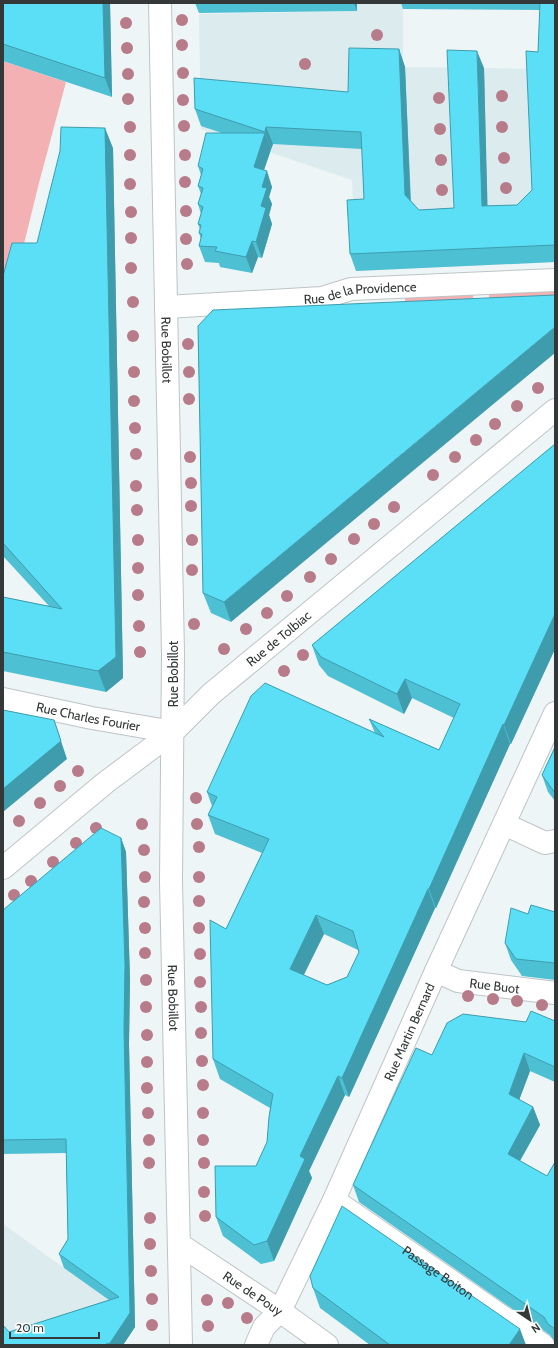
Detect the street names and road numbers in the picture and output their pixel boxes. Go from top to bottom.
street label: Rue de la Providence [303,278,417,307]
street label: Rue Bobillot [158,317,176,384]
street label: Rue de Tolbiac [243,607,314,670]
street label: Rue Bobillot [165,640,181,707]
street label: Rue Charles Fourier [35,698,142,734]
street label: Rue Bobillot [165,964,182,1032]
street label: Rue Buot [469,975,521,997]
street label: Rue Martin Bernard [380,980,438,1083]
street label: Passage Boiton [400,1242,477,1303]
street label: Rue de Pouy [220,1268,287,1319]

